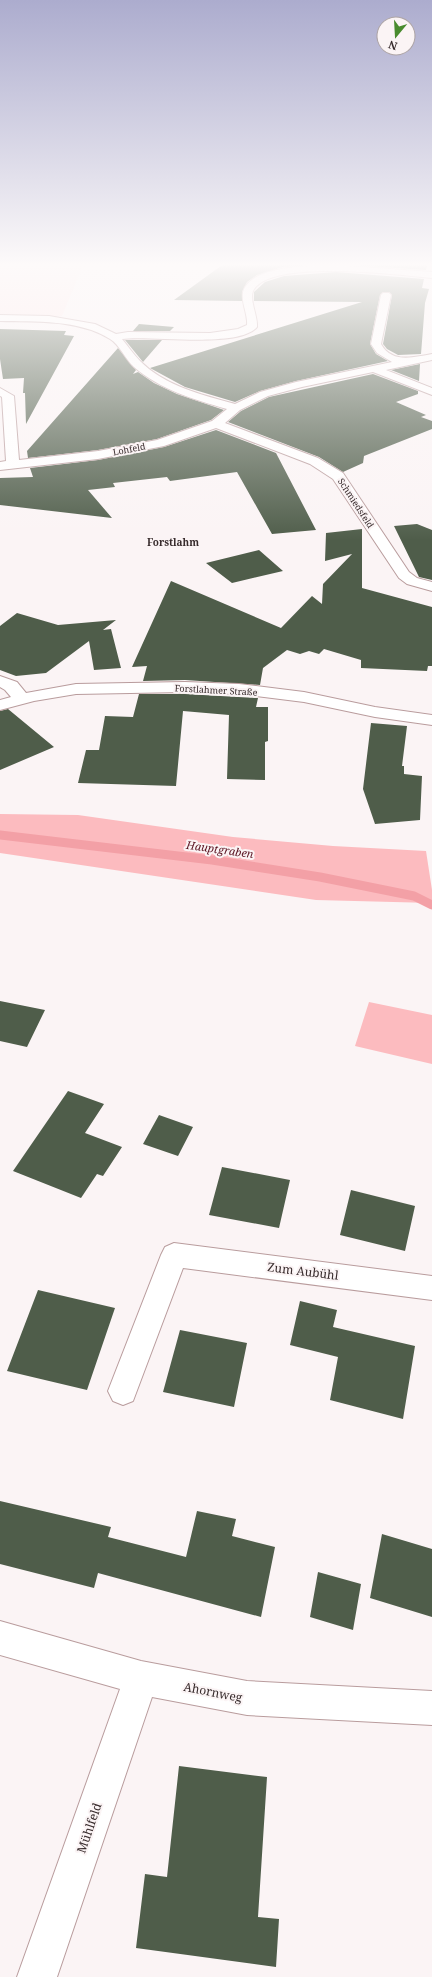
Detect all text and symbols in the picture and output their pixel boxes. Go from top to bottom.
north arrow [376,16,416,56]
text: N [386,37,399,54]
street label: Lohfeld [112,439,147,459]
street label: Schmiedsfeld [335,475,377,531]
district label: Forstlahm [147,535,199,549]
street label: Forstlahmer Straße [174,681,258,699]
water label: Hauptgraben [184,837,255,861]
street label: Zum Aubühl [267,1258,340,1284]
street label: Ahornweg [182,1678,244,1706]
street label: Mühlfeld [72,1800,106,1855]

